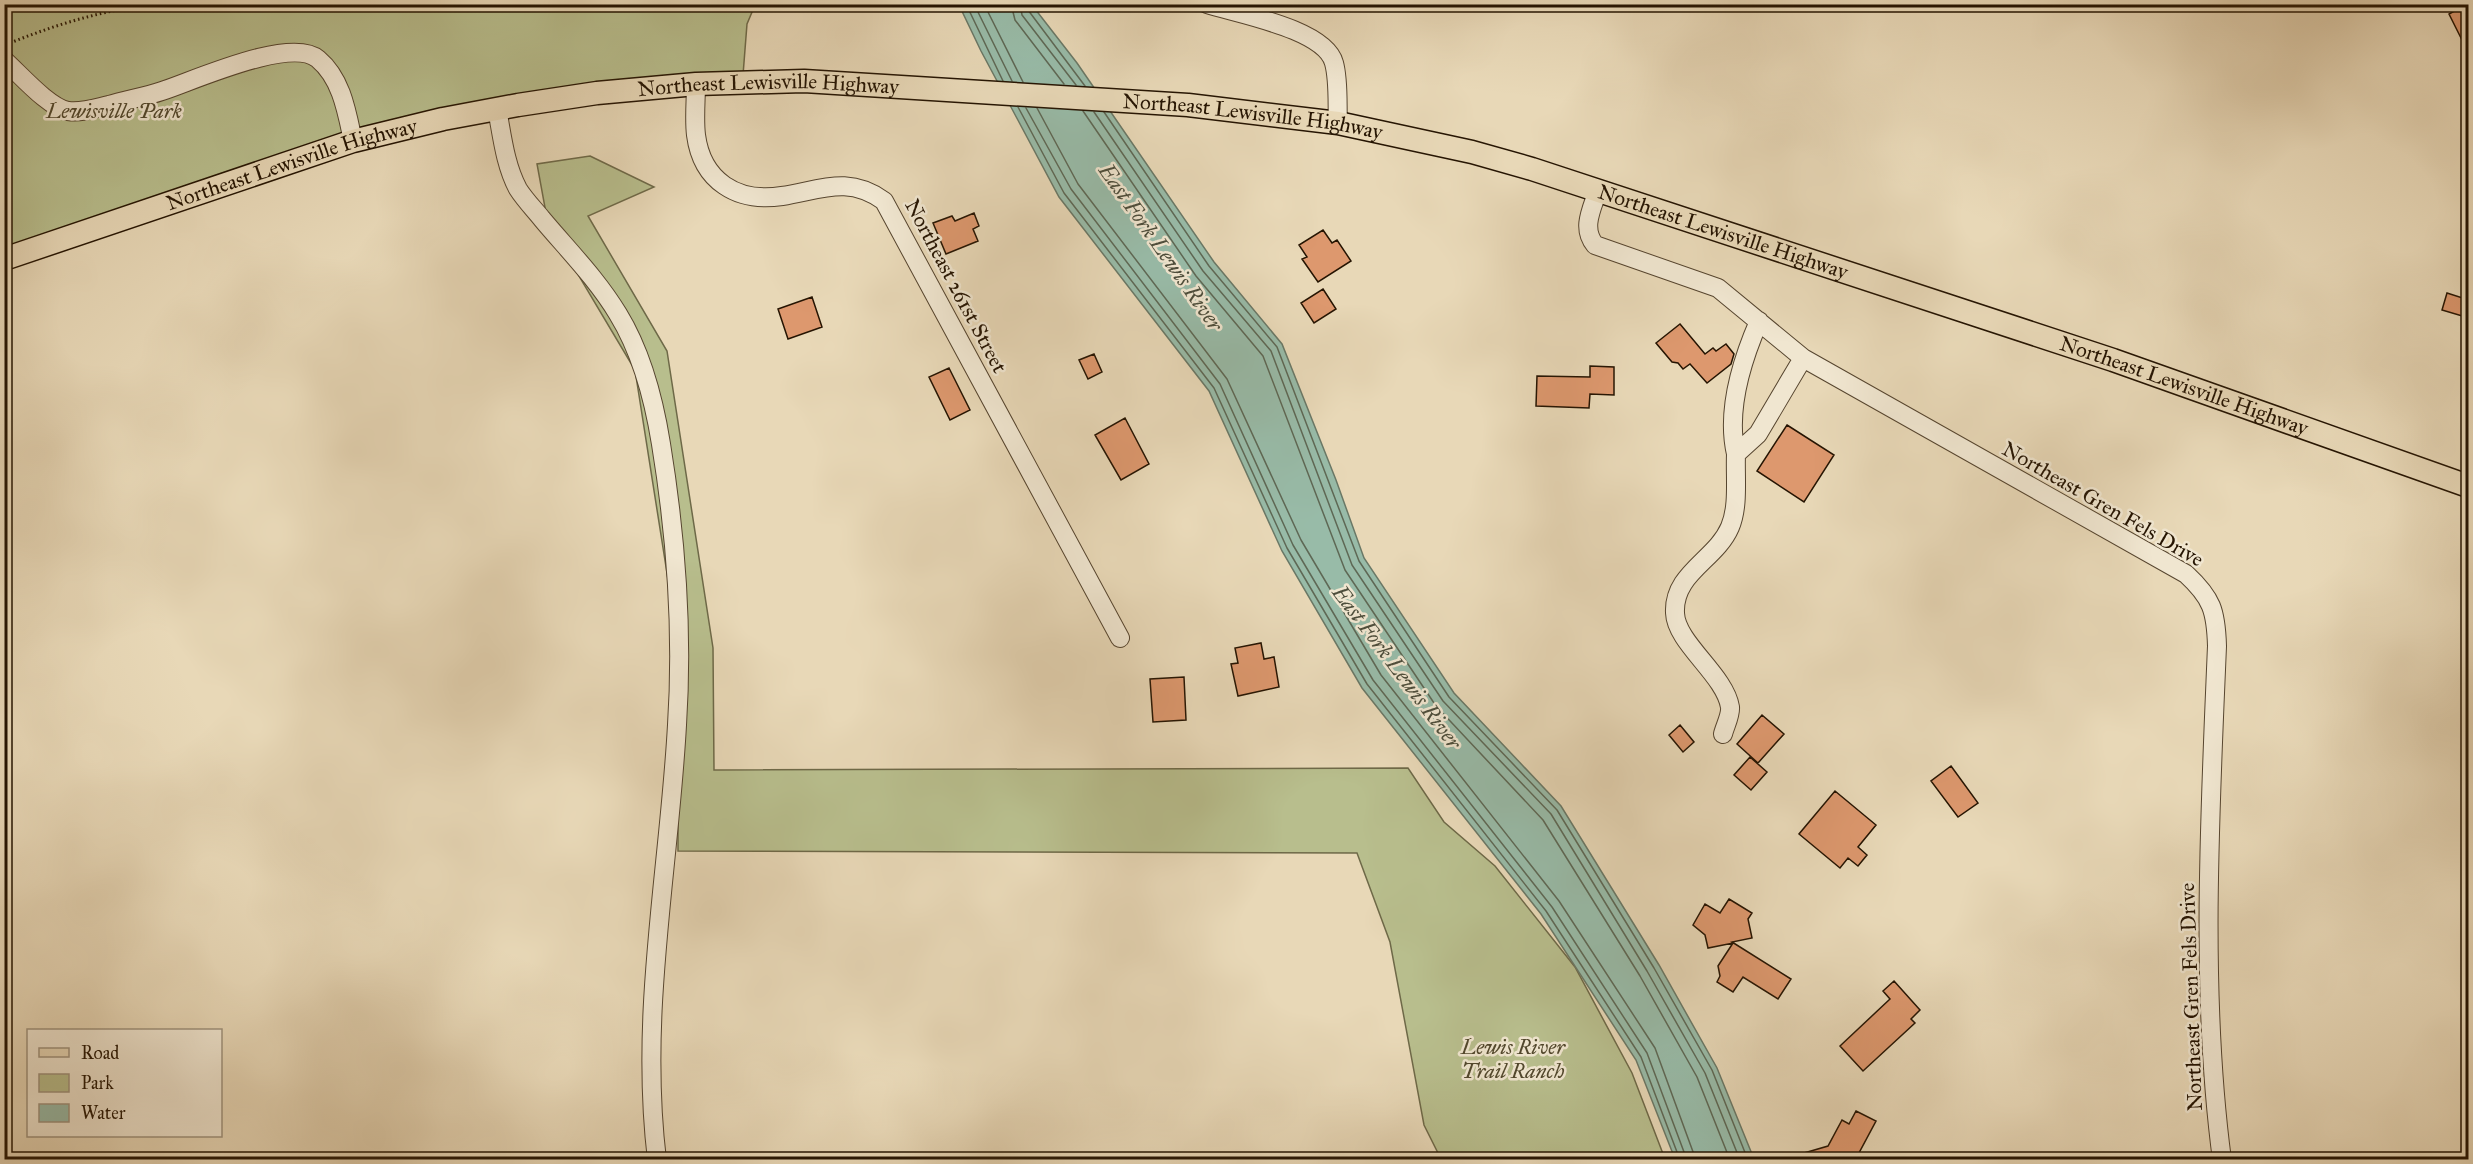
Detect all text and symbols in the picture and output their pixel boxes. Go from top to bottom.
street label: Northeast Lewisville Highway [637,68,901,102]
street label: Northeast Lewisville Highway [1122,88,1386,146]
park label: Lewisville Park [45,98,183,124]
street label: Northeast Lewisville Highway [163,113,421,216]
water label: East Fork Lewis River [1092,157,1230,338]
street label: Northeast Lewisville Highway [1595,179,1852,285]
street label: Northeast 261st Street [899,195,1013,378]
street label: Northeast Lewisville Highway [2056,330,2313,442]
street label: Northeast Gren Fels Drive [1998,436,2209,572]
water label: East Fork Lewis River [1326,579,1469,756]
street label: Northeast Gren Fels Drive [2174,882,2208,1112]
legend [27,1029,222,1137]
park label: Lewis River Trail Ranch [1460,1034,1566,1084]
text: Road [81,1042,119,1064]
text: Park [81,1072,114,1094]
text: Water [81,1102,126,1124]

